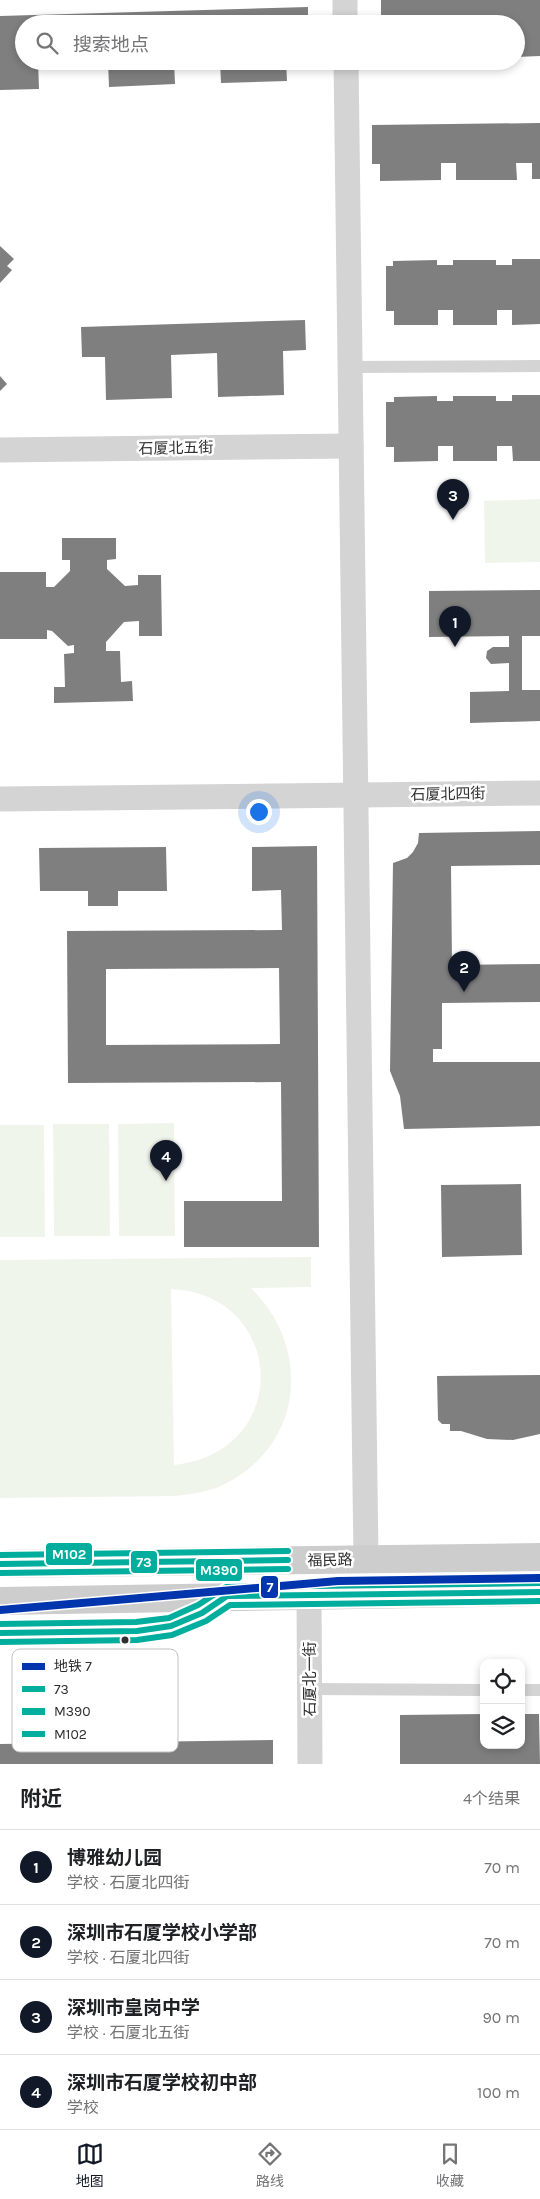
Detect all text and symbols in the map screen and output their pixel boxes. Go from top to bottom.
search box [15,15,525,70]
icon: search [33,29,61,57]
text: 搜索地点 [73,34,149,56]
street label: 石厦北五街 [138,438,214,458]
pin: 3 [437,479,469,520]
pin: 1 [439,606,471,647]
street label: 石厦北四街 [410,784,486,804]
your location [246,799,272,825]
pin: 2 [448,951,480,992]
pin: 4 [150,1140,182,1181]
line badge: M102 [45,1542,93,1566]
text: M102 [52,1546,86,1563]
line badge: 73 [130,1550,158,1574]
street label: 福民路 [307,1551,353,1569]
text: 73 [136,1554,152,1571]
line badge: M390 [195,1558,243,1582]
text: M390 [200,1562,238,1579]
line badge: 7 [260,1575,279,1599]
text: 7 [267,1579,274,1596]
unlabelled marker [120,1635,130,1645]
street label: 石厦北一街 [301,1641,319,1717]
legend [12,1649,178,1752]
text: 地铁 7 [54,1658,92,1675]
map controls [480,1659,525,1749]
button: locate [480,1659,525,1704]
text: 73 [54,1681,69,1698]
text: M390 [54,1703,91,1720]
button: layers [480,1704,525,1749]
text: M102 [54,1726,87,1743]
text: 附近 [20,1787,62,1811]
text: 4个结果 [463,1789,520,1808]
text: 博雅幼儿园 [67,1847,162,1869]
text: 1 [33,1858,39,1877]
text: 70 m [484,1858,520,1877]
text: 学校 · 石厦北四街 [67,1873,189,1892]
text: 深圳市石厦学校小学部 [67,1922,257,1944]
text: 2 [31,1933,41,1952]
text: 70 m [484,1933,520,1952]
text: 学校 · 石厦北四街 [67,1948,189,1967]
text: 深圳市皇岗中学 [67,1997,200,2019]
text: 3 [31,2008,41,2027]
text: 90 m [482,2008,520,2027]
text: 学校 · 石厦北五街 [67,2023,189,2042]
text: 深圳市石厦学校初中部 [67,2072,257,2094]
text: 4 [31,2083,41,2102]
text: 100 m [477,2083,520,2102]
text: 学校 [67,2098,99,2117]
tab: 地图 [76,2140,104,2190]
tab: 路线 [256,2140,284,2190]
tab: 收藏 [436,2140,464,2190]

